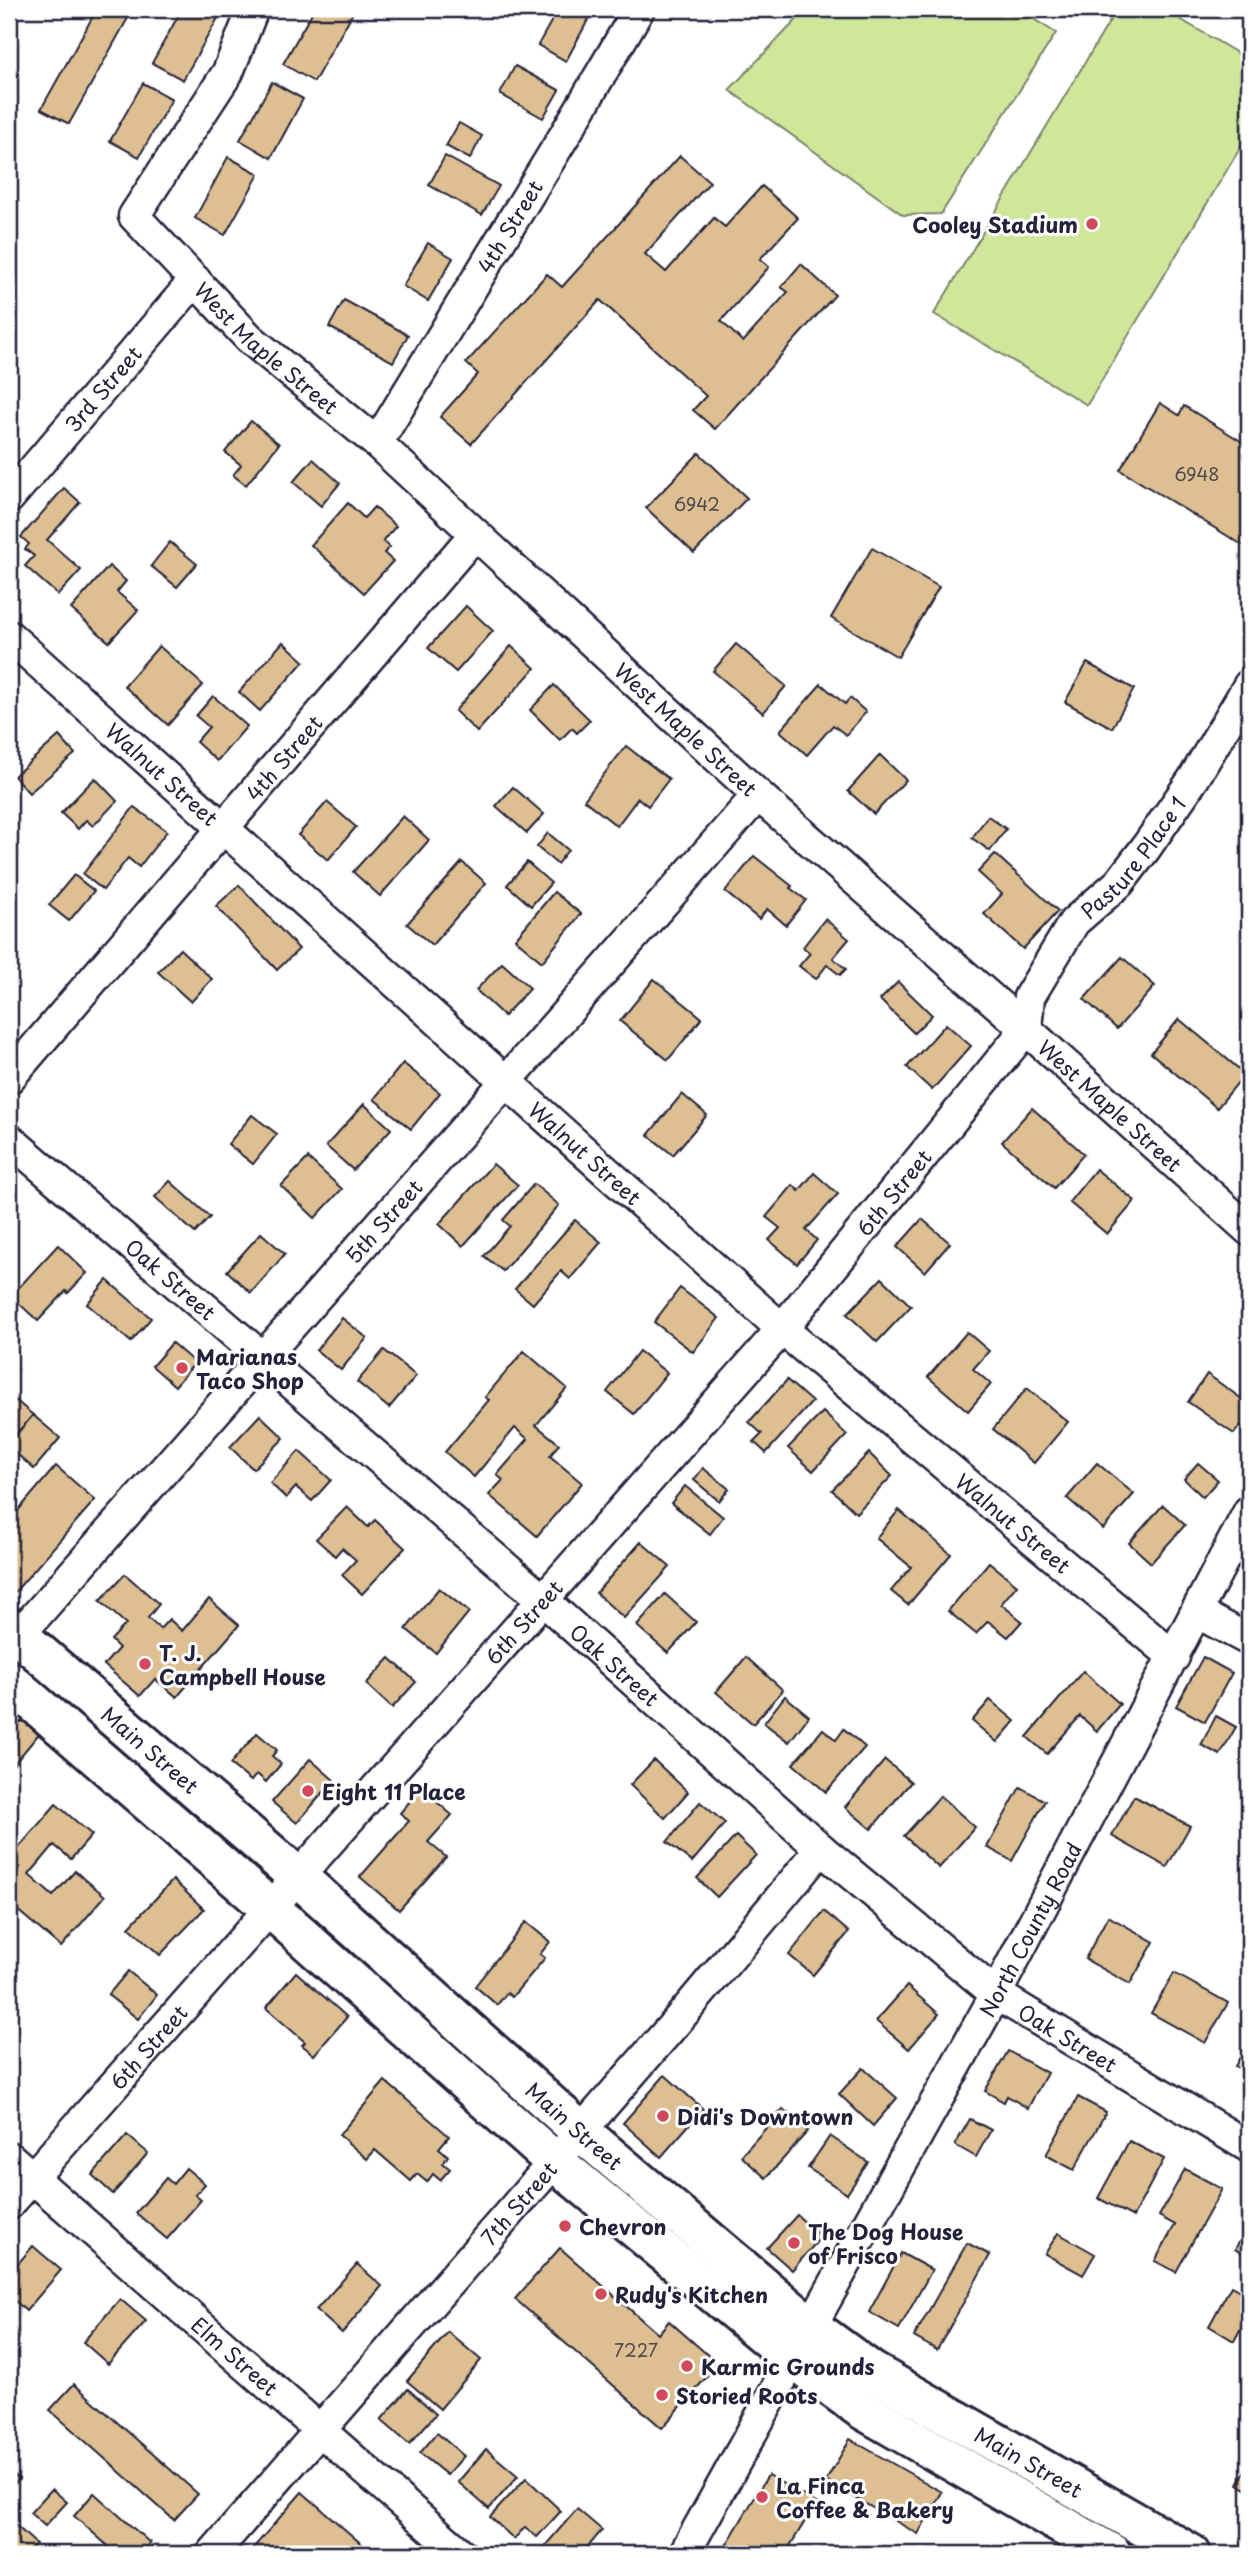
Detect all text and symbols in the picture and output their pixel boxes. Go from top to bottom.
street label: 4th Street [468,173,550,279]
place label: Cooley Stadium [912,208,1078,240]
marker: Cooley Stadium [1084,216,1100,232]
street label: West Maple Street [187,274,346,421]
street label: 3rd Street [56,338,149,439]
house number: 6948 [1174,460,1220,487]
house number: 6942 [674,490,720,517]
street label: West Maple Street [608,654,765,803]
street label: 4th Street [238,708,330,807]
street label: Walnut Street [99,714,226,833]
street label: Pasture Place 1 [1073,789,1193,926]
street label: West Maple Street [1031,1031,1190,1179]
street label: Walnut Street [522,1093,649,1212]
street label: 6th Street [848,1142,938,1242]
street label: 5th Street [337,1171,429,1270]
street label: Oak Street [119,1231,223,1327]
place label: Marianas Taco Shop [196,1340,304,1396]
marker: Marianas Taco Shop [174,1360,190,1376]
street label: Walnut Street [949,1465,1078,1580]
street label: 6th Street [477,1572,570,1671]
street label: Oak Street [563,1616,667,1713]
place label: T. J. Campbell House [159,1636,326,1692]
marker: T. J. Campbell House [137,1656,153,1672]
street label: Main Street [95,1698,206,1801]
place label: Eight 11 Place [322,1775,466,1807]
marker: Eight 11 Place [300,1783,316,1799]
street label: North County Road [970,1836,1089,2022]
street label: Oak Street [1012,1995,1124,2080]
street label: 6th Street [102,1997,194,2096]
street label: Main Street [519,2074,630,2177]
place label: Didi's Downtown [677,2100,853,2132]
marker: Didi's Downtown [655,2108,671,2124]
street label: 7th Street [473,2154,564,2252]
place label: Chevron [579,2210,667,2242]
place label: The Dog House of Frisco [808,2215,964,2271]
marker: Chevron [557,2218,573,2234]
marker: The Dog House of Frisco [786,2235,802,2251]
place label: Rudy's Kitchen [615,2278,768,2310]
marker: Rudy's Kitchen [593,2286,609,2302]
street label: Elm Street [185,2308,286,2403]
house number: 7227 [614,2336,658,2363]
place label: Karmic Grounds [701,2350,874,2382]
marker: Karmic Grounds [679,2358,695,2374]
place label: Storied Roots [676,2379,817,2411]
marker: Storied Roots [654,2387,670,2403]
street label: Main Street [969,2418,1089,2505]
place label: La Finca Coffee & Bakery [776,2469,954,2525]
marker: La Finca Coffee & Bakery [754,2489,770,2505]

